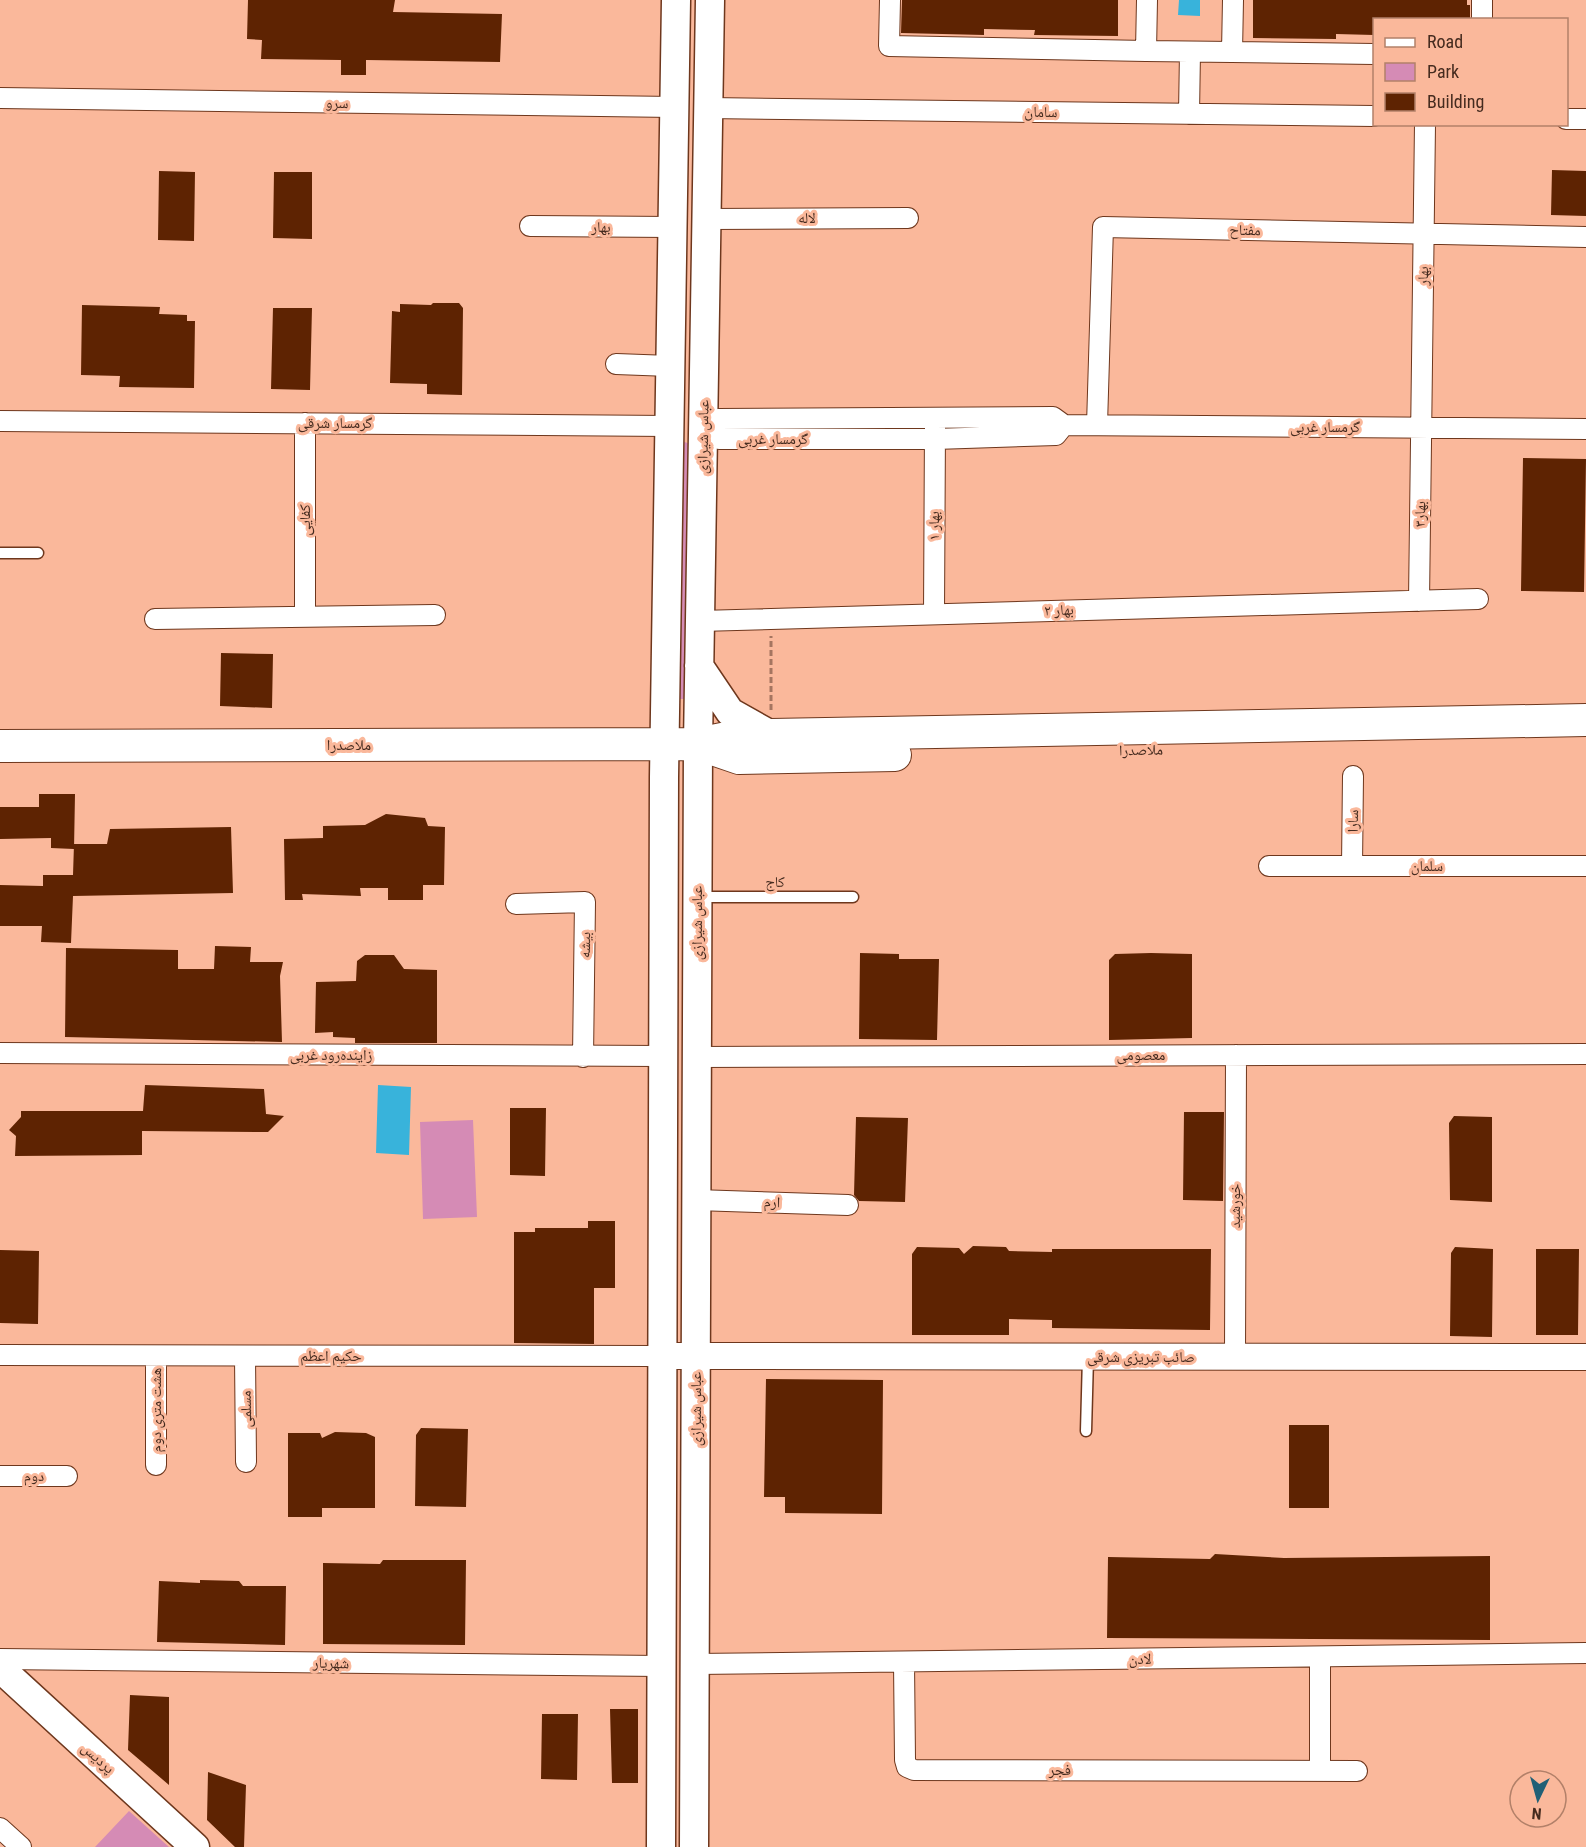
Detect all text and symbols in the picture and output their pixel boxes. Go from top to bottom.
legend [1373,18,1568,126]
text: Road [1427,31,1463,52]
text: Park [1427,61,1459,82]
text: Building [1427,91,1484,112]
street label: سرو [325,94,349,112]
street label: سامان [1024,103,1058,122]
street label: لاله [798,209,816,227]
street label: بهار [590,218,611,236]
street label: مفتاح [1229,221,1261,240]
street label: بهار [1414,266,1432,287]
street label: عباس شیرازی [693,399,714,474]
street label: گرمسار شرقی [298,414,373,433]
street label: گرمسار غربی [1290,418,1360,437]
street label: گرمسار غربی [738,430,808,449]
street label: بهار۳ [1411,501,1429,527]
street label: کفایی [296,504,315,536]
street label: بهار ۱ [925,511,943,541]
street label: بهار ۲ [1044,600,1074,620]
street label: ملاصدرا [327,736,371,754]
street label: ملاصدرا [1119,741,1163,759]
street label: سارا [1344,809,1362,833]
street label: سلمان [1411,857,1443,876]
street label: کاج [765,873,785,892]
street label: عباس شیرازی [688,885,707,960]
street label: بیشه [576,932,594,958]
street label: زاینده‌رود غربی [290,1046,373,1065]
street label: معصومی [1117,1046,1166,1065]
street label: خورشید [1226,1183,1244,1228]
street label: ارم [763,1193,781,1212]
street label: حکیم اعظم [300,1347,362,1366]
street label: صائب تبریزی شرقی [1087,1348,1195,1367]
street label: هشت متری دوم [147,1368,166,1452]
street label: عباس شیرازی [687,1371,706,1446]
street label: مسلمی [237,1390,256,1428]
street label: دوم [24,1467,44,1486]
street label: لادن [1128,1650,1152,1669]
street label: شهریار [312,1654,349,1672]
street label: پردیس [77,1739,118,1778]
street label: فجر [1048,1761,1071,1779]
north arrow [1508,1769,1568,1829]
text: N [1531,1804,1542,1823]

